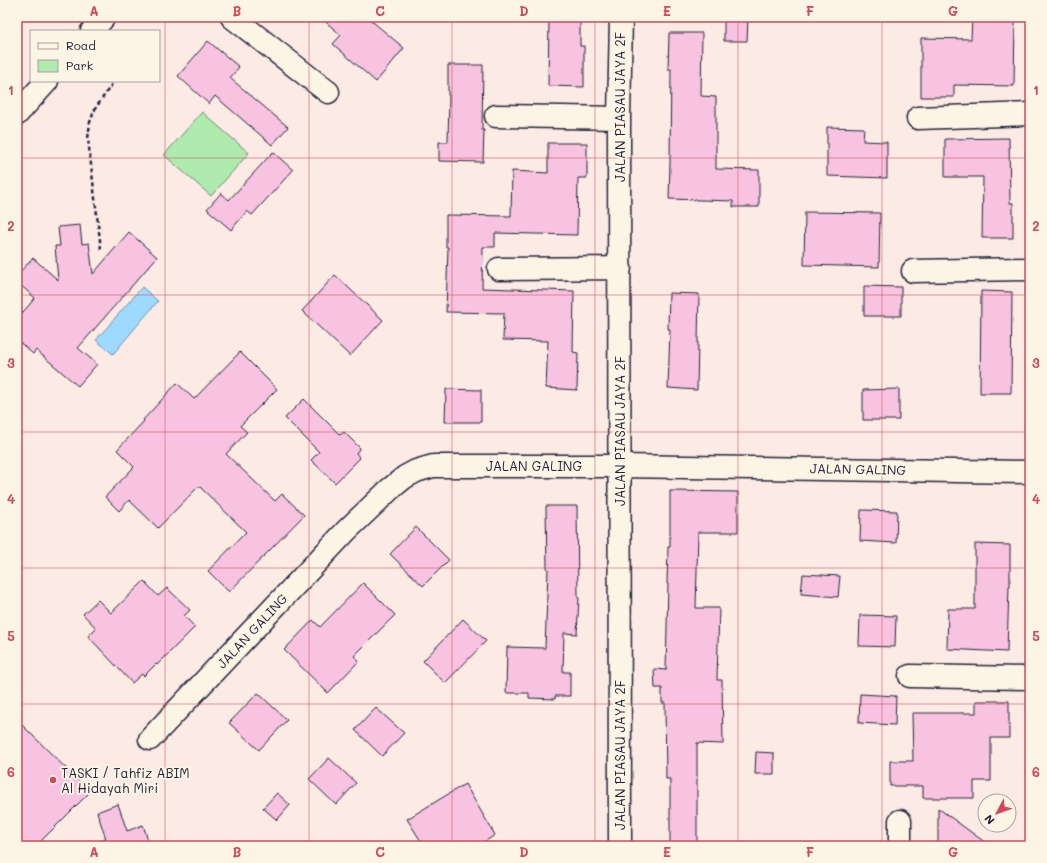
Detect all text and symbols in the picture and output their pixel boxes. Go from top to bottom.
text: A [89,2,99,19]
text: B [233,2,242,19]
text: C [375,2,385,19]
text: D [519,2,529,19]
text: E [663,2,671,19]
text: F [806,2,814,19]
text: G [948,2,958,19]
legend [30,30,160,82]
street label: JALAN PIASAU JAYA 2F [611,32,628,182]
text: Road [66,37,96,53]
text: Park [66,57,93,73]
text: 1 [8,81,14,98]
text: 1 [1033,81,1039,98]
text: 2 [7,217,15,234]
text: 2 [1032,217,1040,234]
text: 3 [7,354,15,371]
text: 3 [1032,354,1040,371]
street label: JALAN PIASAU JAYA 2F [611,356,628,506]
street label: JALAN GALING [486,457,582,474]
street label: JALAN GALING [810,459,907,478]
text: 4 [7,490,15,507]
text: 4 [1032,490,1040,507]
street label: JALAN GALING [213,589,291,672]
text: 5 [7,627,15,644]
text: 5 [1032,627,1040,644]
street label: JALAN PIASAU JAYA 2F [611,680,628,830]
text: 6 [7,763,15,780]
text: 6 [1032,763,1040,780]
place label: TASKI / Tahfiz ABIM Al Hidayah Miri [61,764,190,796]
marker: TASKI / Tahfiz ABIM Al Hidayah Miri [48,775,58,785]
north arrow [977,793,1017,833]
text: N [981,812,997,828]
text: A [89,843,99,860]
text: B [233,843,242,860]
text: C [375,843,385,860]
text: D [519,843,529,860]
text: E [663,843,671,860]
text: F [806,843,814,860]
text: G [948,843,958,860]

